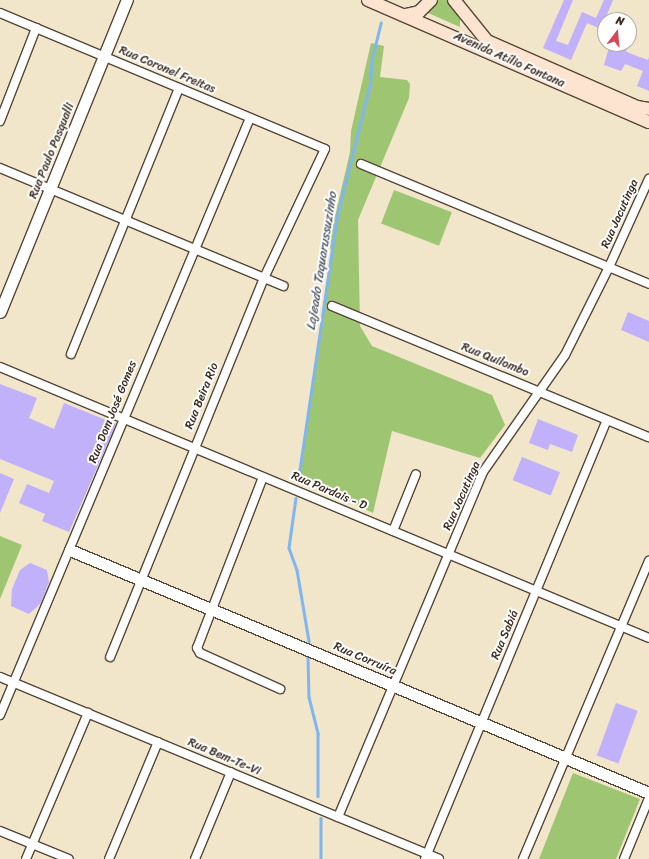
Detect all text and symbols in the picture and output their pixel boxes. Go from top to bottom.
text: N [614,11,626,31]
north arrow [597,12,637,52]
street label: Avenida Atílio Fontana [451,29,567,91]
street label: Rua Coronel Freitas [117,43,217,97]
street label: Rua Paulo Pasqualli [26,101,78,201]
street label: Rua Jacutinga [598,177,642,251]
water label: Lajeado Taquarussuzinho [303,191,341,331]
street label: Rua Quilombo [459,340,531,380]
street label: Rua Dom José Gomes [86,359,140,465]
street label: Rua Beira Rio [182,361,222,431]
street label: Rua Jacutinga [440,459,484,533]
street label: Rua Pardais - D [289,469,369,513]
street label: Rua Sabiá [488,608,522,662]
street label: Rua Corruíra [331,639,399,679]
street label: Rua Bem-Te-Vi [185,735,263,779]

